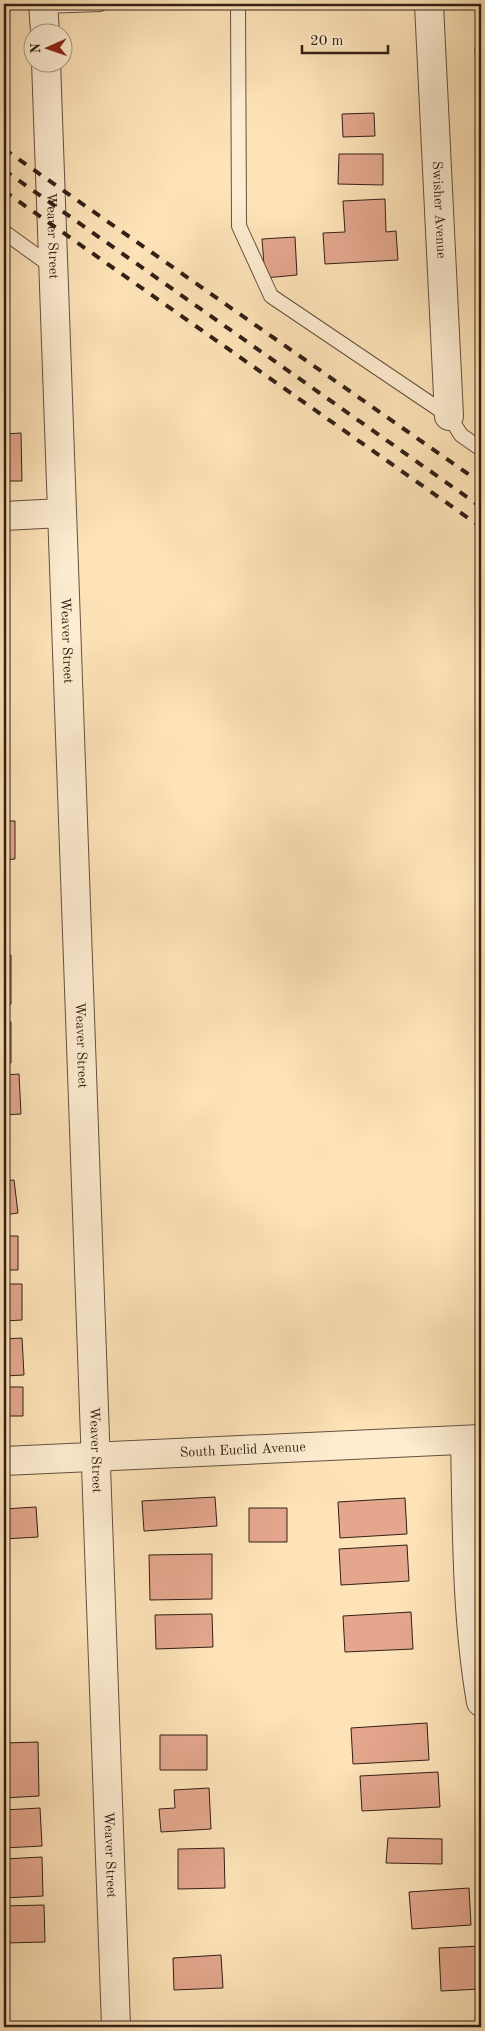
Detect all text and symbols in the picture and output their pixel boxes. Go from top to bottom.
north arrow [22,22,72,72]
scale bar [302,22,389,54]
text: 20 m [310,34,344,49]
text: N [29,43,43,54]
street label: Swisher Avenue [430,161,448,259]
street label: Weaver Street [44,192,61,279]
street label: Weaver Street [58,597,75,684]
street label: Weaver Street [72,1002,90,1089]
street label: Weaver Street [87,1407,104,1494]
street label: South Euclid Avenue [179,1440,306,1460]
street label: Weaver Street [101,1811,118,1898]

